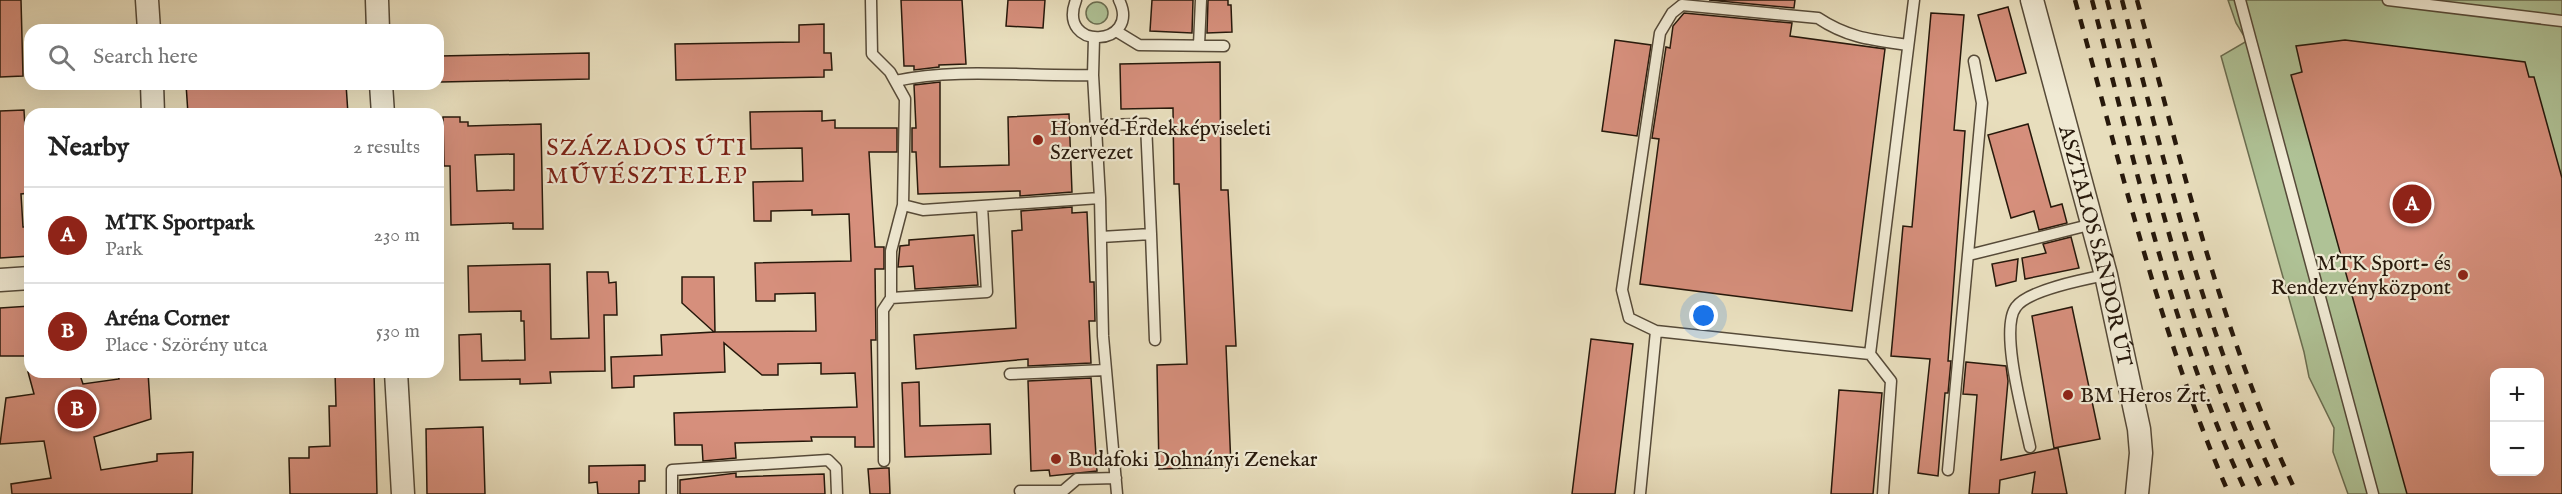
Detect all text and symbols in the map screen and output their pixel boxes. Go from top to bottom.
search box [24,24,444,90]
icon: search [45,41,78,74]
text: Search here [93,43,198,71]
place label: Honvéd Érdekképviseleti Szervezet [1050,115,1271,167]
street label: ASZTALOS SÁNDOR ÚT [2051,122,2137,370]
text: Nearby [48,131,129,164]
district label: SZÁZADOS ÚTI MŰVÉSZTELEP [546,133,748,192]
marker: Honvéd Érdekképviseleti Szervezet [1031,133,1045,147]
text: 2 results [353,135,420,160]
pin: A [2392,182,2432,226]
text: MTK Sportpark [105,209,254,237]
text: A [61,223,74,248]
text: 230 m [374,223,420,248]
text: Park [105,237,143,262]
place label: MTK Sport- és Rendezvényközpont [2271,251,2451,302]
marker: MTK Sport- és Rendezvényközpont [2456,268,2470,282]
your location [1689,301,1718,330]
text: Aréna Corner [105,305,230,333]
text: B [61,319,74,344]
text: 530 m [376,319,420,344]
text: Place · Szörény utca [105,333,268,358]
map controls [2490,368,2544,476]
button: + [2490,368,2544,422]
place label: BM Heros Zrt. [2080,383,2211,410]
pin: B [58,386,97,432]
marker: BM Heros Zrt. [2061,388,2075,402]
button: − [2490,422,2544,476]
place label: Budafoki Dohnányi Zenekar [1068,447,1318,474]
marker: Budafoki Dohnányi Zenekar [1049,452,1063,466]

